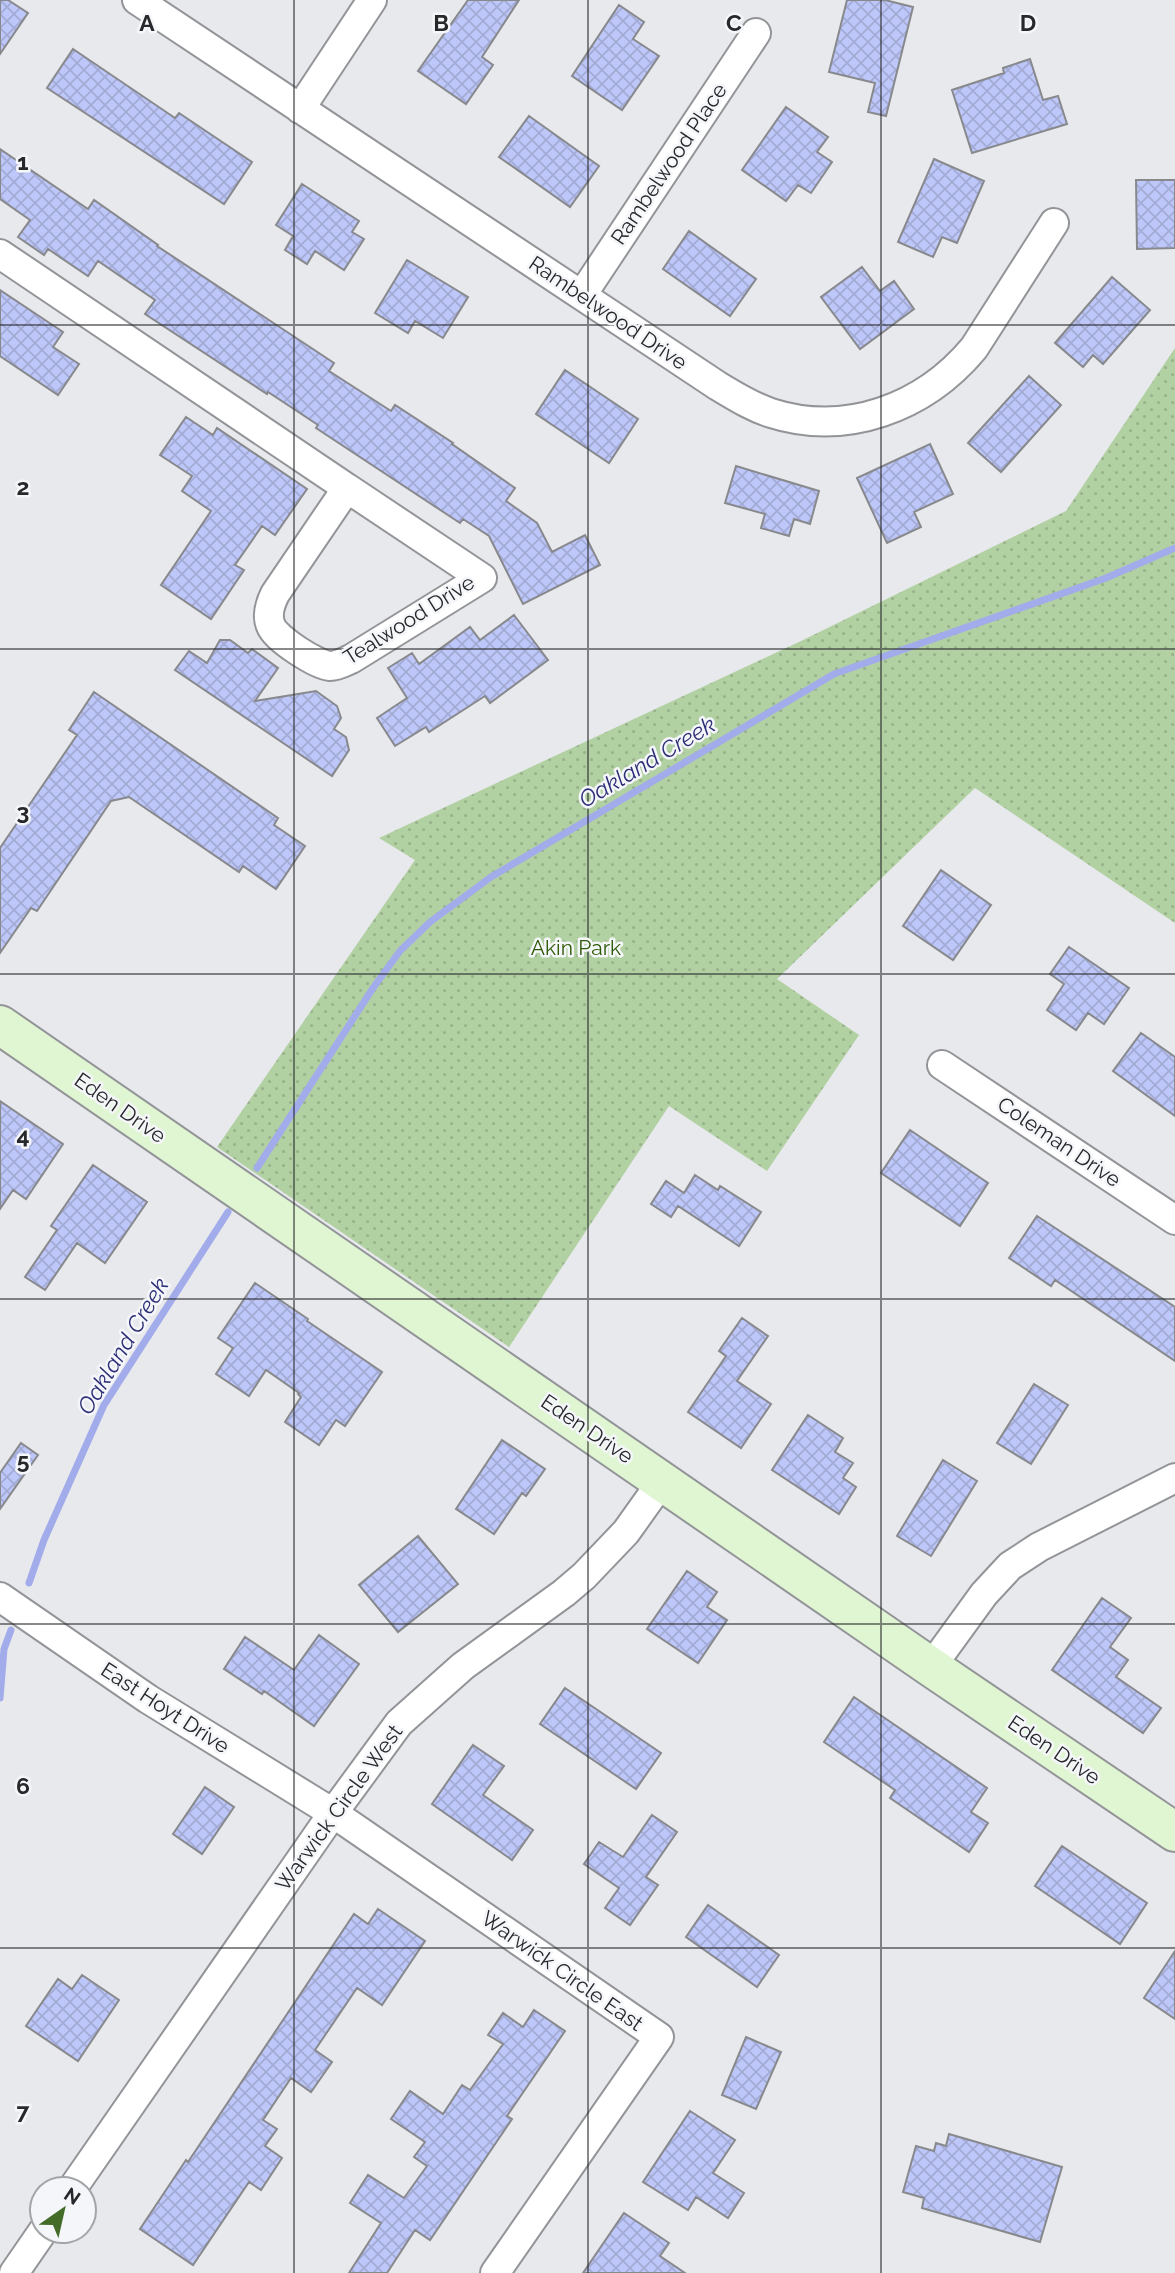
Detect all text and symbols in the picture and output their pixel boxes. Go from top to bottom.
text: A [139,9,155,36]
text: B [433,9,449,36]
text: C [726,9,742,36]
text: D [1020,9,1036,36]
street label: Rambelwood Place [605,78,732,249]
text: 1 [17,148,29,175]
street label: Rambelwood Drive [525,250,692,375]
text: 2 [17,473,29,500]
street label: Tealwood Drive [339,569,479,670]
water label: Oakland Creek [574,710,720,813]
text: 3 [17,798,29,825]
park label: Akin Park [531,935,621,960]
street label: Eden Drive [70,1067,171,1148]
street label: Coleman Drive [993,1091,1126,1192]
text: 4 [16,1122,30,1149]
water label: Oakland Creek [71,1273,174,1419]
street label: Eden Drive [537,1389,638,1468]
text: 5 [17,1447,30,1474]
street label: East Hoyt Drive [96,1657,234,1758]
street label: Eden Drive [1004,1710,1105,1789]
street label: Warwick Circle West [270,1720,407,1896]
text: 6 [16,1772,30,1799]
street label: Warwick Circle East [477,1905,648,2036]
text: 7 [17,2097,30,2124]
north arrow [28,2175,98,2245]
text: N [60,2183,85,2209]

